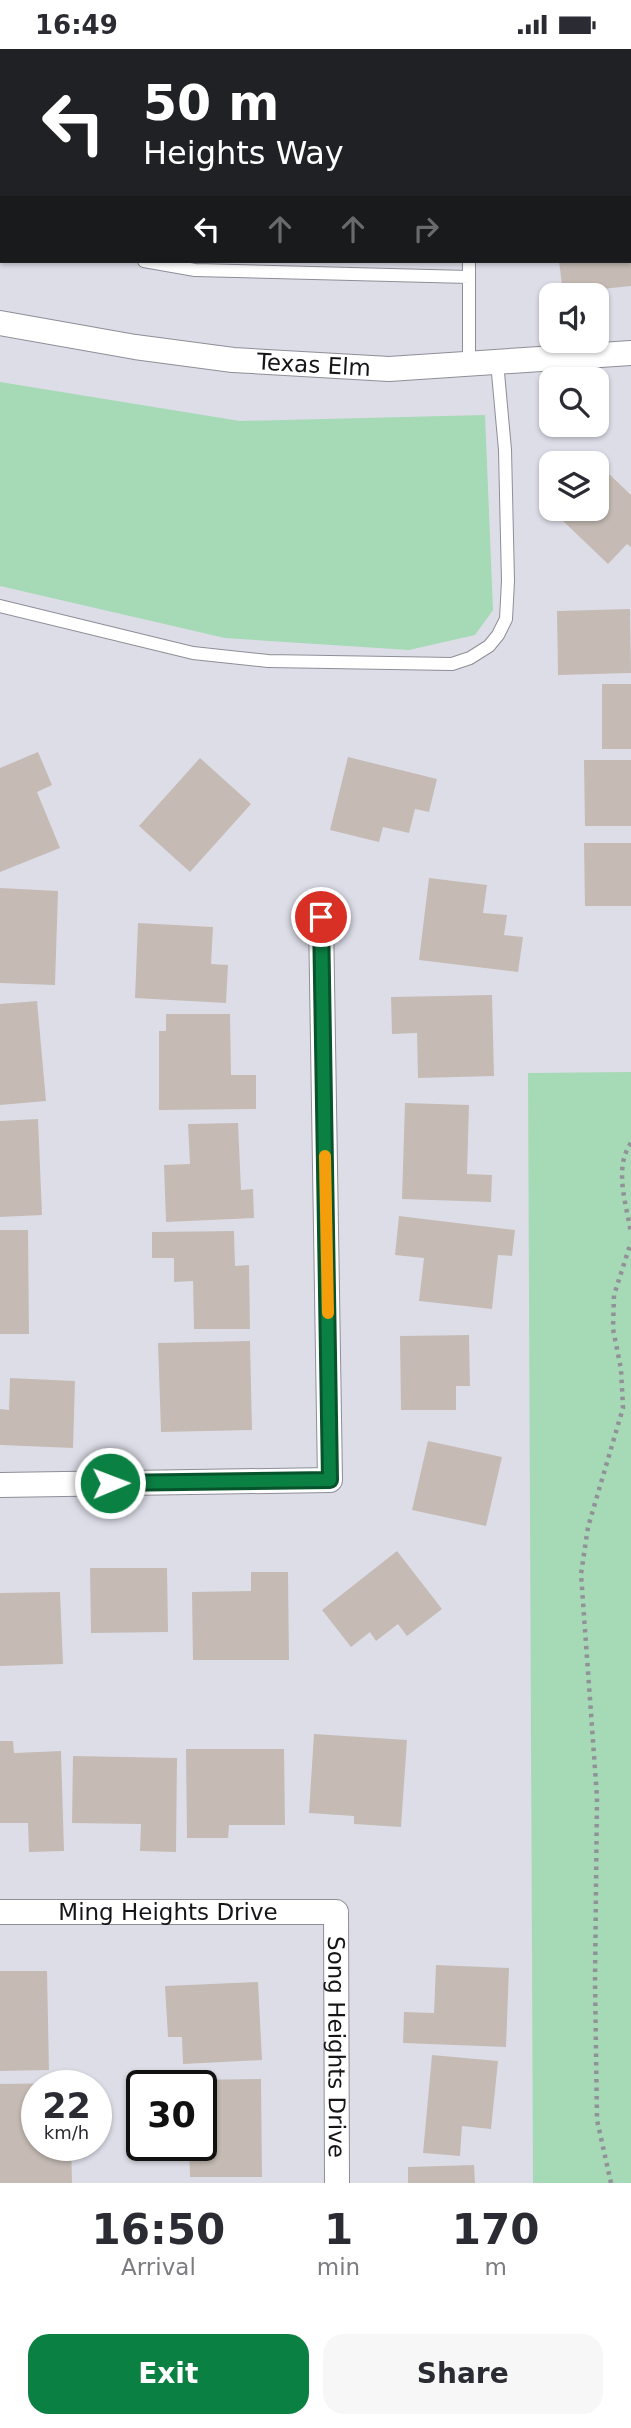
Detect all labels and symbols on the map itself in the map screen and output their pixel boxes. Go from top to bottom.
street label: Texas Elm [255,348,372,381]
pin [291,887,351,947]
position arrow [73,1446,147,1520]
street label: Ming Heights Drive [58,1899,278,1925]
street label: Song Heights Drive [323,1936,350,2158]
speed limit sign: 30 [126,2070,217,2161]

